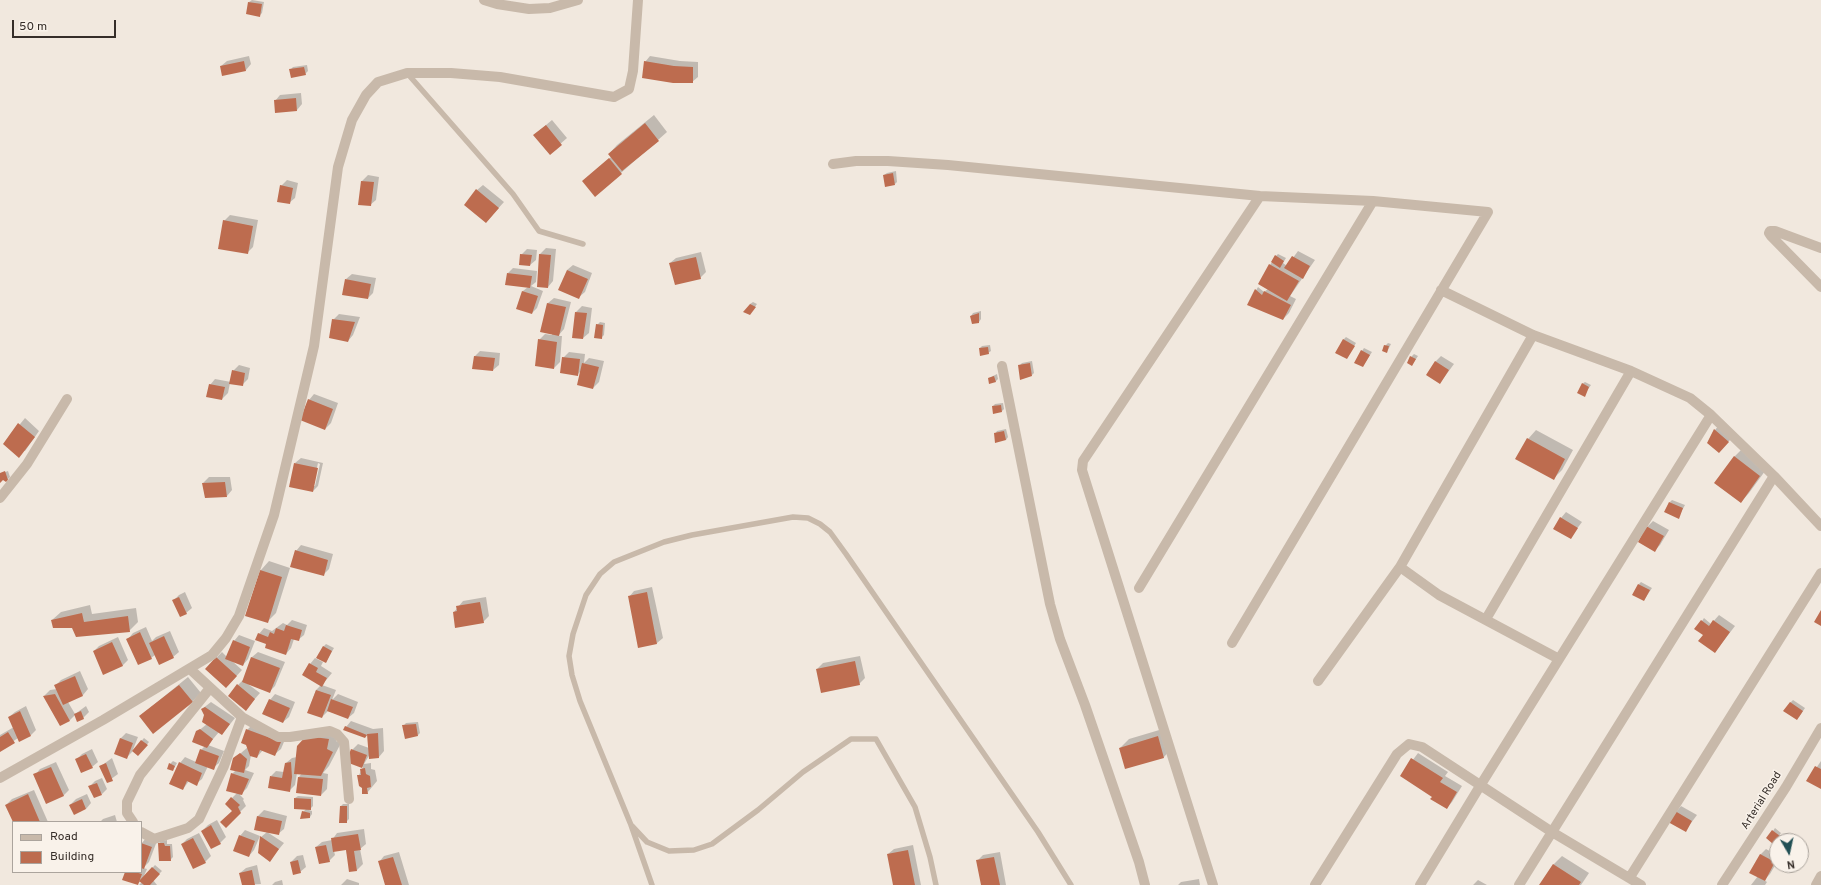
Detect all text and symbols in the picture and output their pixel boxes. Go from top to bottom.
scale bar [14,12,118,38]
text: 50 m [19,19,47,35]
street label: Arterial Road [1739,770,1785,832]
legend [12,821,142,873]
text: Road [50,829,78,845]
north arrow [1769,833,1809,873]
text: Building [50,849,94,865]
text: N [1786,856,1796,871]

